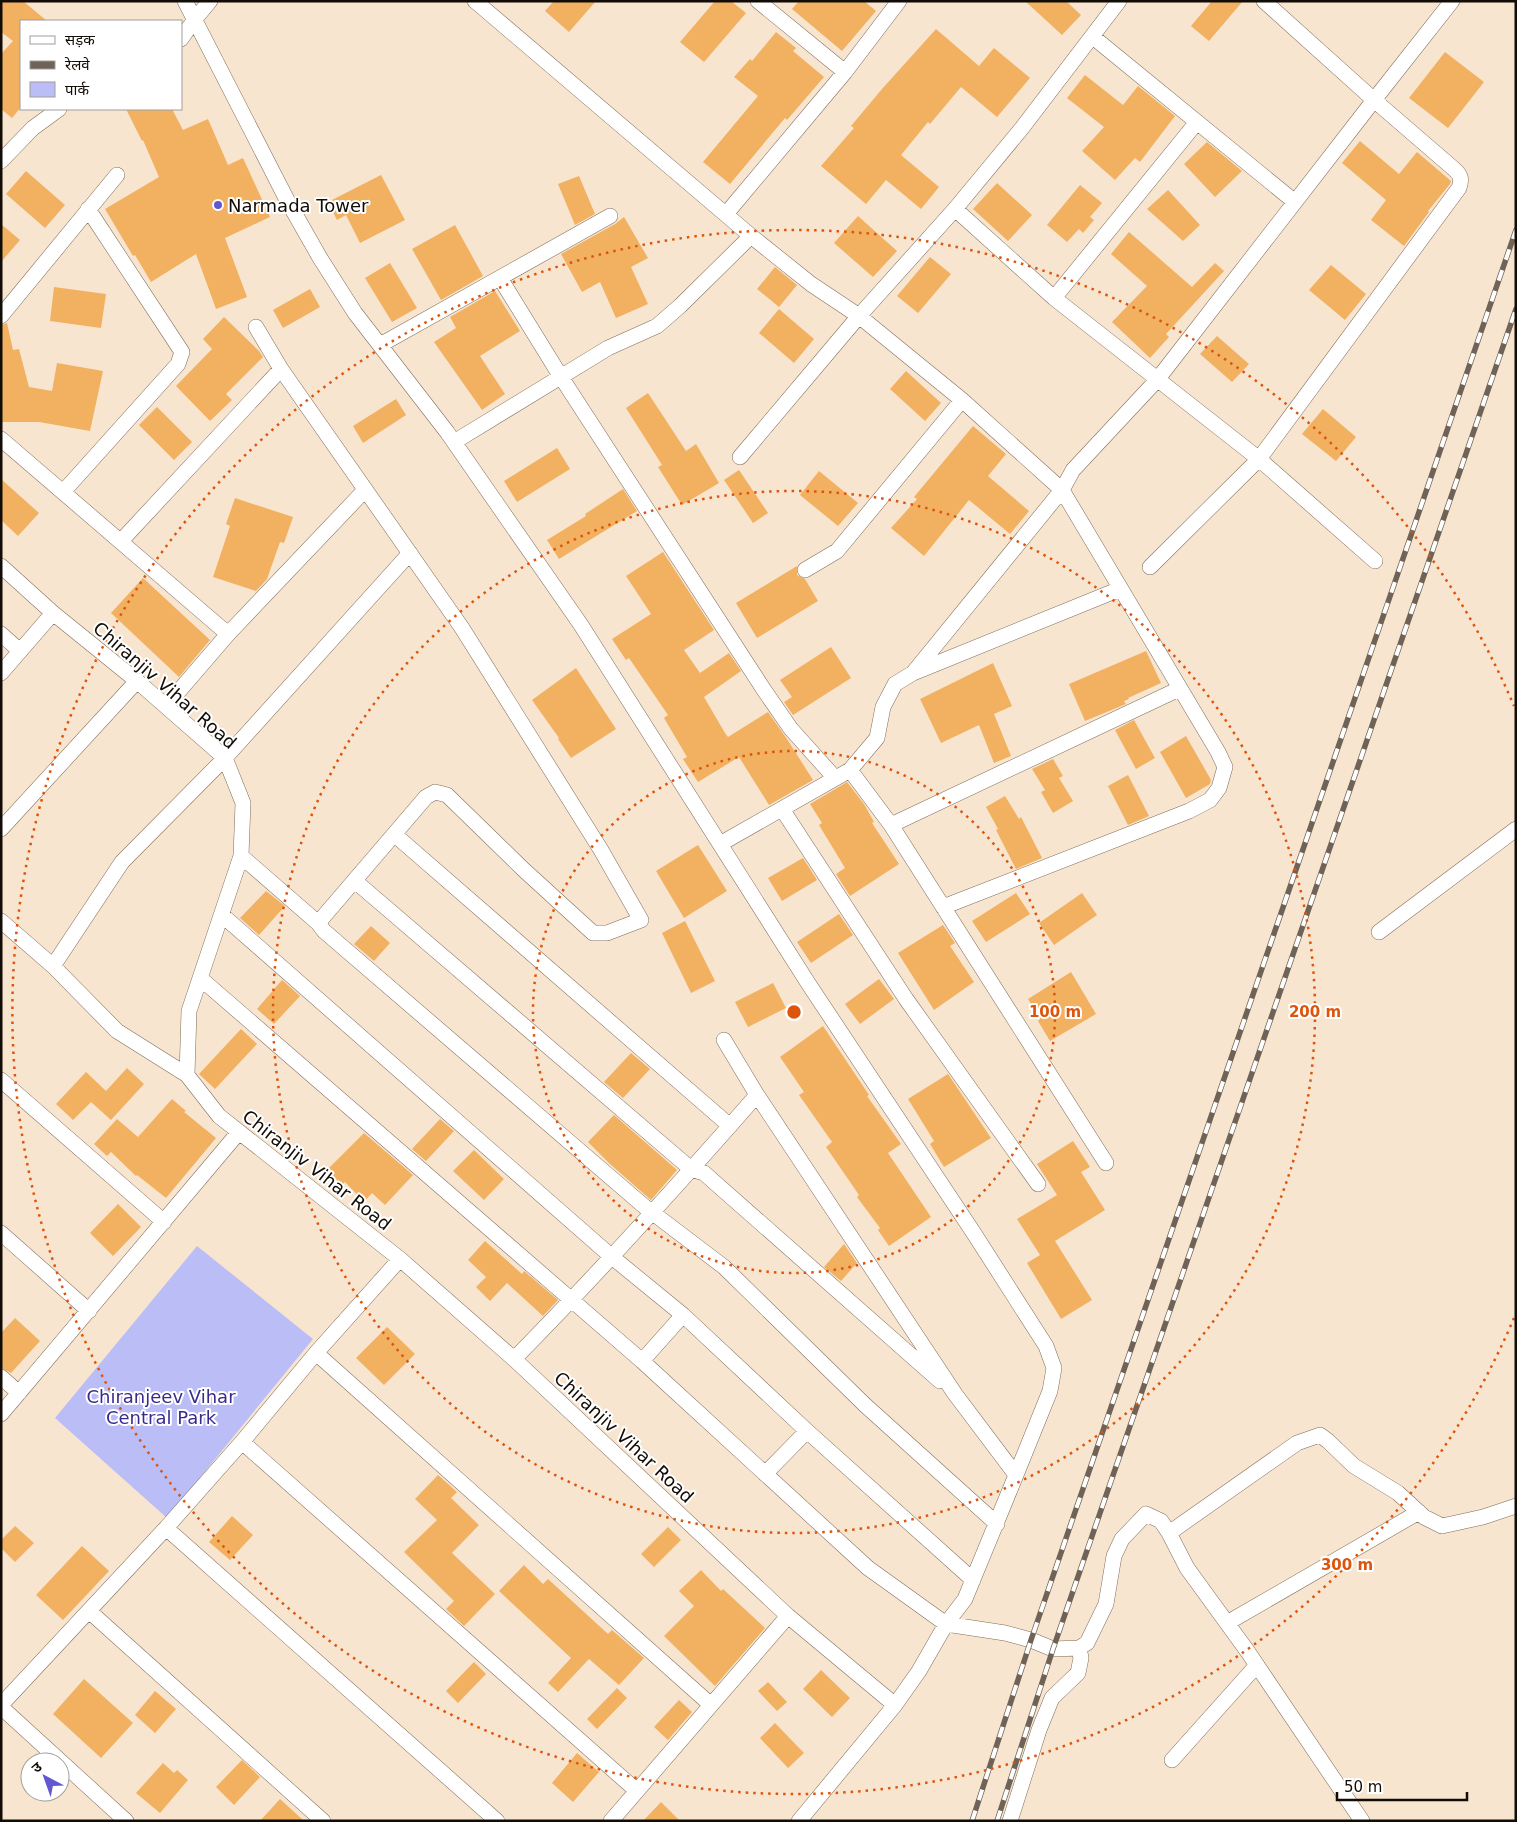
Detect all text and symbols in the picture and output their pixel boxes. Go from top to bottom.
legend [20,20,182,110]
text: सड़क [65,31,95,49]
text: रेलवे [64,56,90,74]
text: पार्क [65,81,89,99]
place label: Narmada Tower [228,195,369,216]
marker: Narmada Tower [212,199,224,211]
street label: Chiranjiv Vihar Road [89,617,241,753]
centre of rings [785,1003,803,1021]
text: 100 m [1029,1003,1081,1021]
text: 200 m [1289,1003,1341,1021]
street label: Chiranjiv Vihar Road [238,1105,396,1235]
street label: Chiranjiv Vihar Road [550,1367,698,1507]
park label: Chiranjeev Vihar Central Park [86,1386,236,1428]
text: 300 m [1321,1556,1373,1574]
north arrow [20,1752,70,1802]
text: उ [28,1758,45,1776]
scale bar [1337,1770,1467,1802]
text: 50 m [1344,1778,1382,1796]

